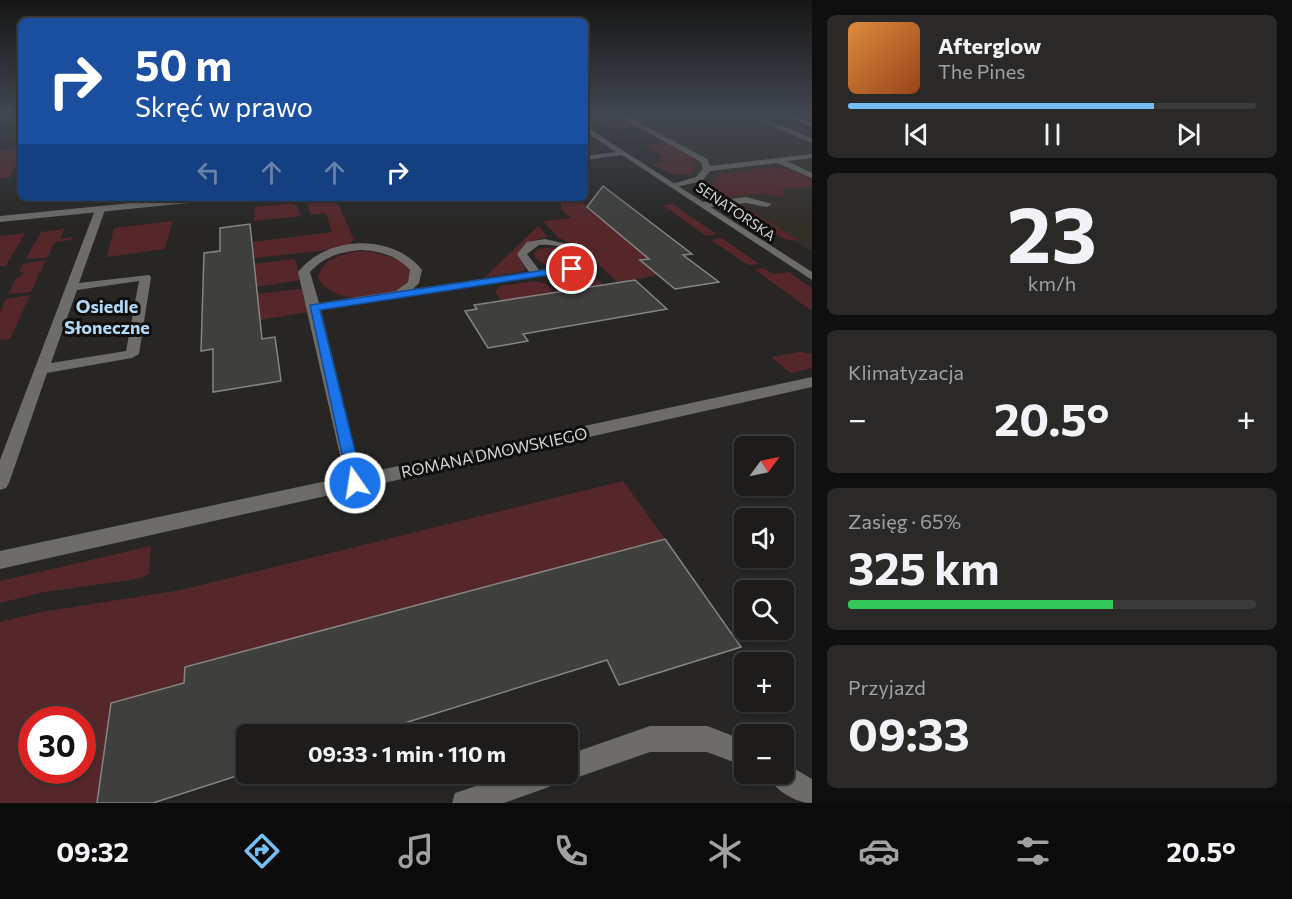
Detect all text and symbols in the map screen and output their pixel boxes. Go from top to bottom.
text: Afterglow [938,32,1041,59]
text: 50 m [135,38,232,90]
icon: right [36,42,114,120]
text: The Pines [938,59,1025,83]
text: Skręć w prawo [135,90,313,123]
icon: previous [900,118,933,151]
icon: pause [1036,118,1069,151]
icon: next [1172,118,1205,151]
icon: left [192,156,225,189]
icon: ahead [255,156,288,189]
icon: ahead [318,156,351,189]
icon: right [381,156,414,189]
street label: SENATORSKA [693,178,779,244]
text: 23 [1007,184,1097,279]
pin [546,243,597,294]
icon: arrive [555,252,588,285]
text: km/h [1028,271,1076,295]
district label: Osiedle Słoneczne [64,295,150,338]
text: Klimatyzacja [848,360,964,384]
text: 20.5° [994,390,1109,445]
text: − [848,397,867,438]
text: + [1237,397,1256,438]
street label: ROMANA DMOWSKIEGO [399,423,589,481]
north arrow [734,436,794,496]
map controls [734,436,794,784]
position arrow [323,451,387,515]
button: sound [734,508,794,568]
text: Zasięg · 65% [848,509,961,533]
text: 325 km [848,539,999,594]
button: search [734,580,794,640]
button: + [734,652,794,712]
text: Przyjazd [848,675,926,699]
text: 09:33 [848,705,970,760]
speed limit sign: 30 [18,706,96,784]
button: − [734,724,794,784]
text: 09:33 · 1 min · 110 m [308,740,506,767]
icon: directions [241,830,283,872]
icon: music [395,830,437,872]
icon: phone [550,830,592,872]
icon: climate [704,830,746,872]
icon: car [858,830,900,872]
icon: filters [1012,830,1054,872]
text: 09:32 [56,835,129,868]
text: 20.5° [1167,835,1236,868]

